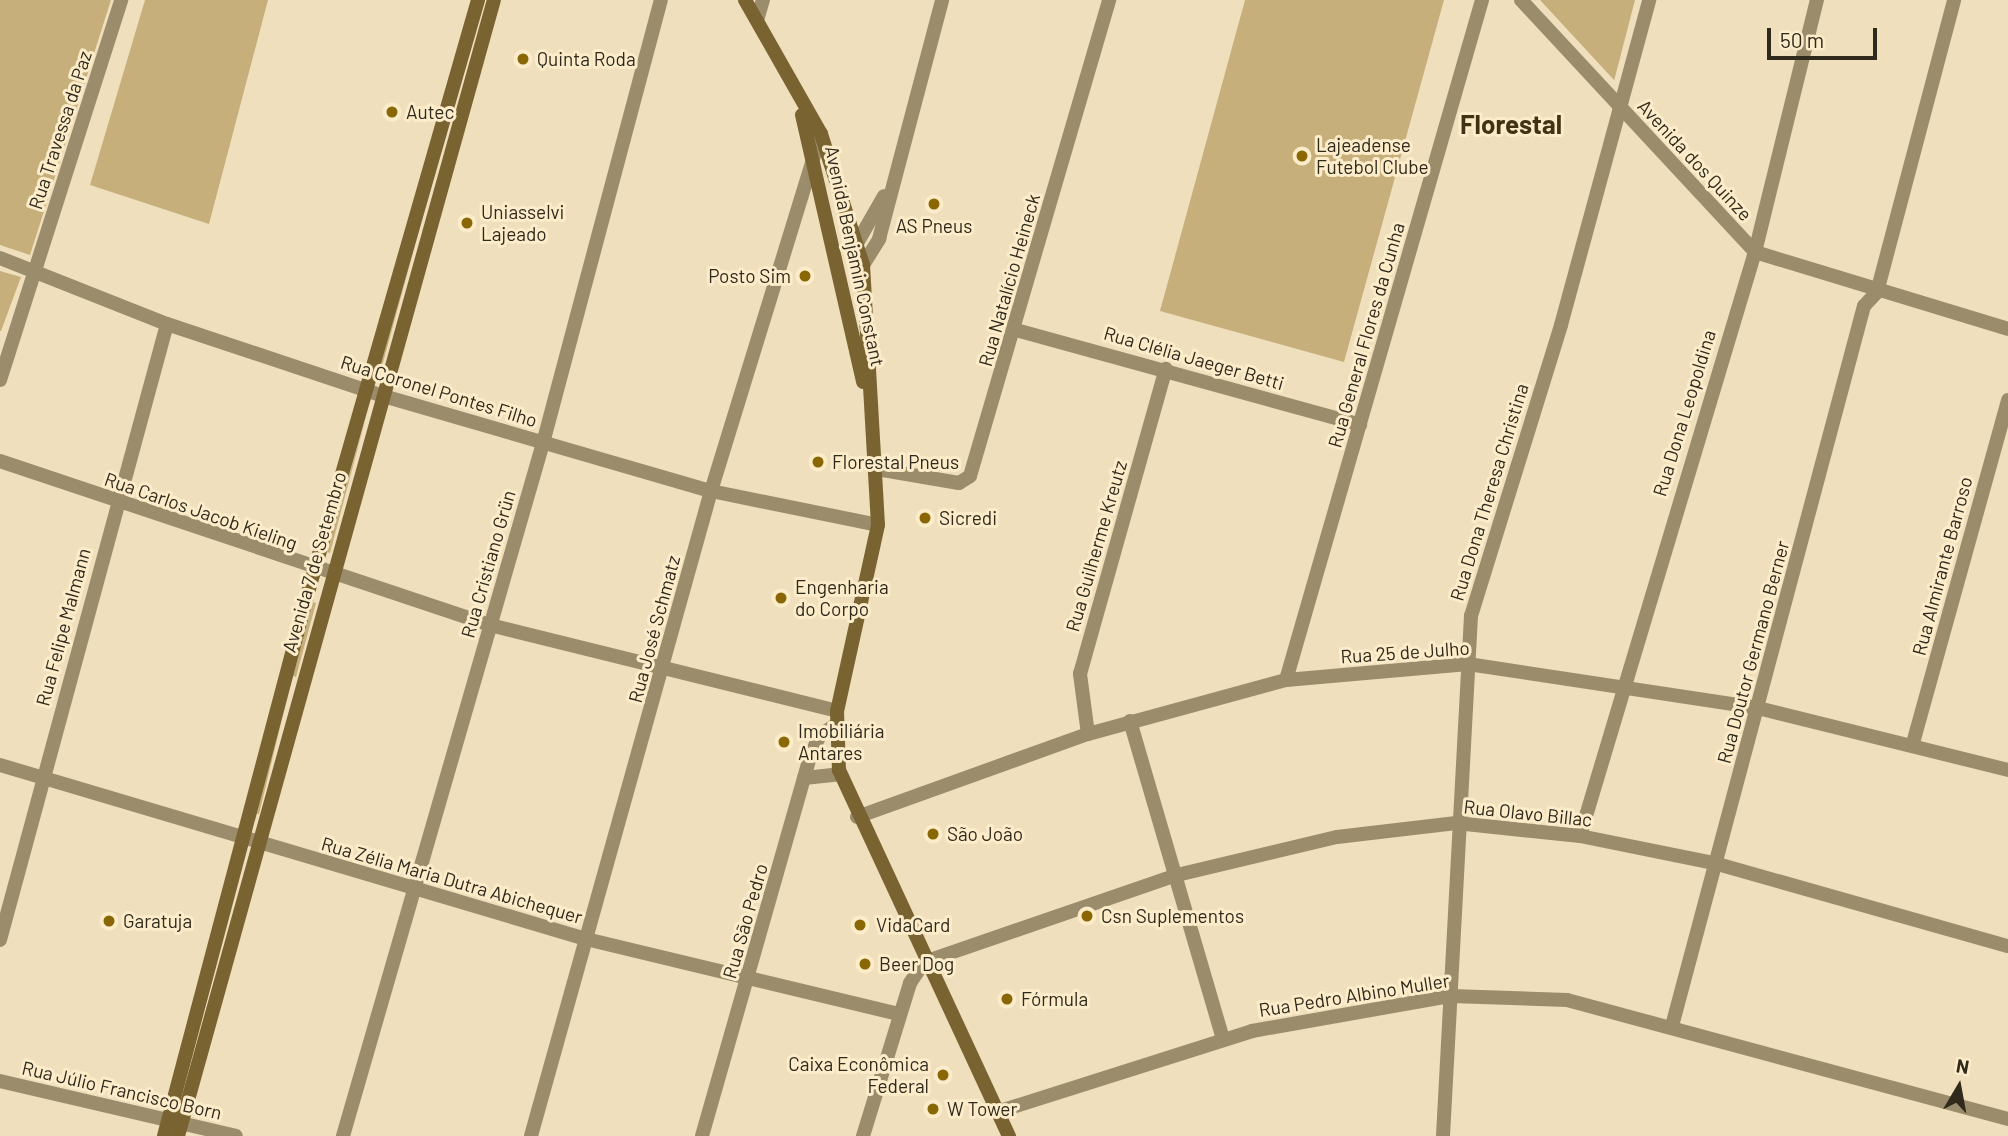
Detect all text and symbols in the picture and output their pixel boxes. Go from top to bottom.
scale bar [1770,14,1880,58]
text: 50 m [1780,27,1824,52]
street label: Rua Travessa da Paz [24,48,96,212]
place label: Quinta Roda [537,48,636,70]
marker: Quinta Roda [515,51,531,67]
street label: Avenida dos Quinze [1633,95,1757,225]
place label: Autec [406,101,454,123]
marker: Autec [384,104,400,120]
district label: Florestal [1460,108,1562,140]
place label: Lajeadense Futebol Clube [1316,134,1429,178]
street label: Avenida Benjamin Constant [820,144,890,368]
marker: Lajeadense Futebol Clube [1294,148,1310,164]
street label: Rua Natalício Heineck [973,191,1045,369]
marker: AS Pneus [926,196,942,212]
place label: Uniasselvi Lajeado [481,201,564,245]
marker: Uniasselvi Lajeado [459,215,475,231]
place label: AS Pneus [896,215,972,237]
street label: Rua General Flores da Cunha [1323,220,1409,450]
place label: Posto Sim [708,265,791,287]
marker: Posto Sim [797,268,813,284]
street label: Rua Clélia Jaeger Betti [1101,321,1287,395]
street label: Rua Dona Leopoldina [1648,327,1720,499]
street label: Rua Coronel Pontes Filho [338,350,540,432]
street label: Rua Dona Theresa Christina [1445,381,1533,603]
place label: Florestal Pneus [832,451,959,473]
marker: Florestal Pneus [810,454,826,470]
street label: Rua Guilherme Kreutz [1061,458,1131,634]
street label: Rua Carlos Jacob Kieling [102,467,300,555]
street label: Avenida 7 de Setembro [277,469,351,655]
street label: Rua Almirante Barroso [1907,474,1977,658]
street label: Rua Cristiano Grün [456,488,520,640]
place label: Sicredi [939,507,997,529]
marker: Sicredi [917,510,933,526]
street label: Rua Doutor Germano Berner [1712,538,1794,766]
street label: Rua Felipe Malmann [31,546,95,708]
street label: Rua José Schmatz [623,553,685,705]
place label: Engenharia do Corpo [795,576,889,620]
marker: Engenharia do Corpo [773,590,789,606]
street label: Rua 25 de Julho [1340,636,1470,668]
place label: Imobiliária Antares [798,720,884,764]
marker: Imobiliária Antares [776,734,792,750]
street label: Rua Olavo Billac [1463,795,1593,831]
place label: São João [947,823,1023,845]
marker: São João [925,826,941,842]
street label: Rua Zélia Maria Dutra Abichequer [319,832,585,928]
street label: Rua São Pedro [718,861,772,981]
place label: Csn Suplementos [1101,905,1244,927]
marker: Csn Suplementos [1079,908,1095,924]
place label: Garatuja [123,910,192,932]
marker: Garatuja [101,913,117,929]
place label: VidaCard [876,914,950,936]
marker: VidaCard [850,915,870,935]
place label: Beer Dog [879,953,954,975]
marker: Beer Dog [857,956,873,972]
street label: Rua Pedro Albino Muller [1257,969,1451,1021]
place label: Fórmula [1021,988,1088,1010]
marker: Fórmula [999,991,1015,1007]
north arrow [1924,1052,1994,1122]
place label: Caixa Econômica Federal [788,1053,929,1097]
text: N [1955,1053,1971,1078]
street label: Rua Júlio Francisco Born [20,1056,224,1124]
marker: Caixa Econômica Federal [935,1067,951,1083]
place label: W Tower [947,1098,1017,1120]
marker: W Tower [925,1101,941,1117]

